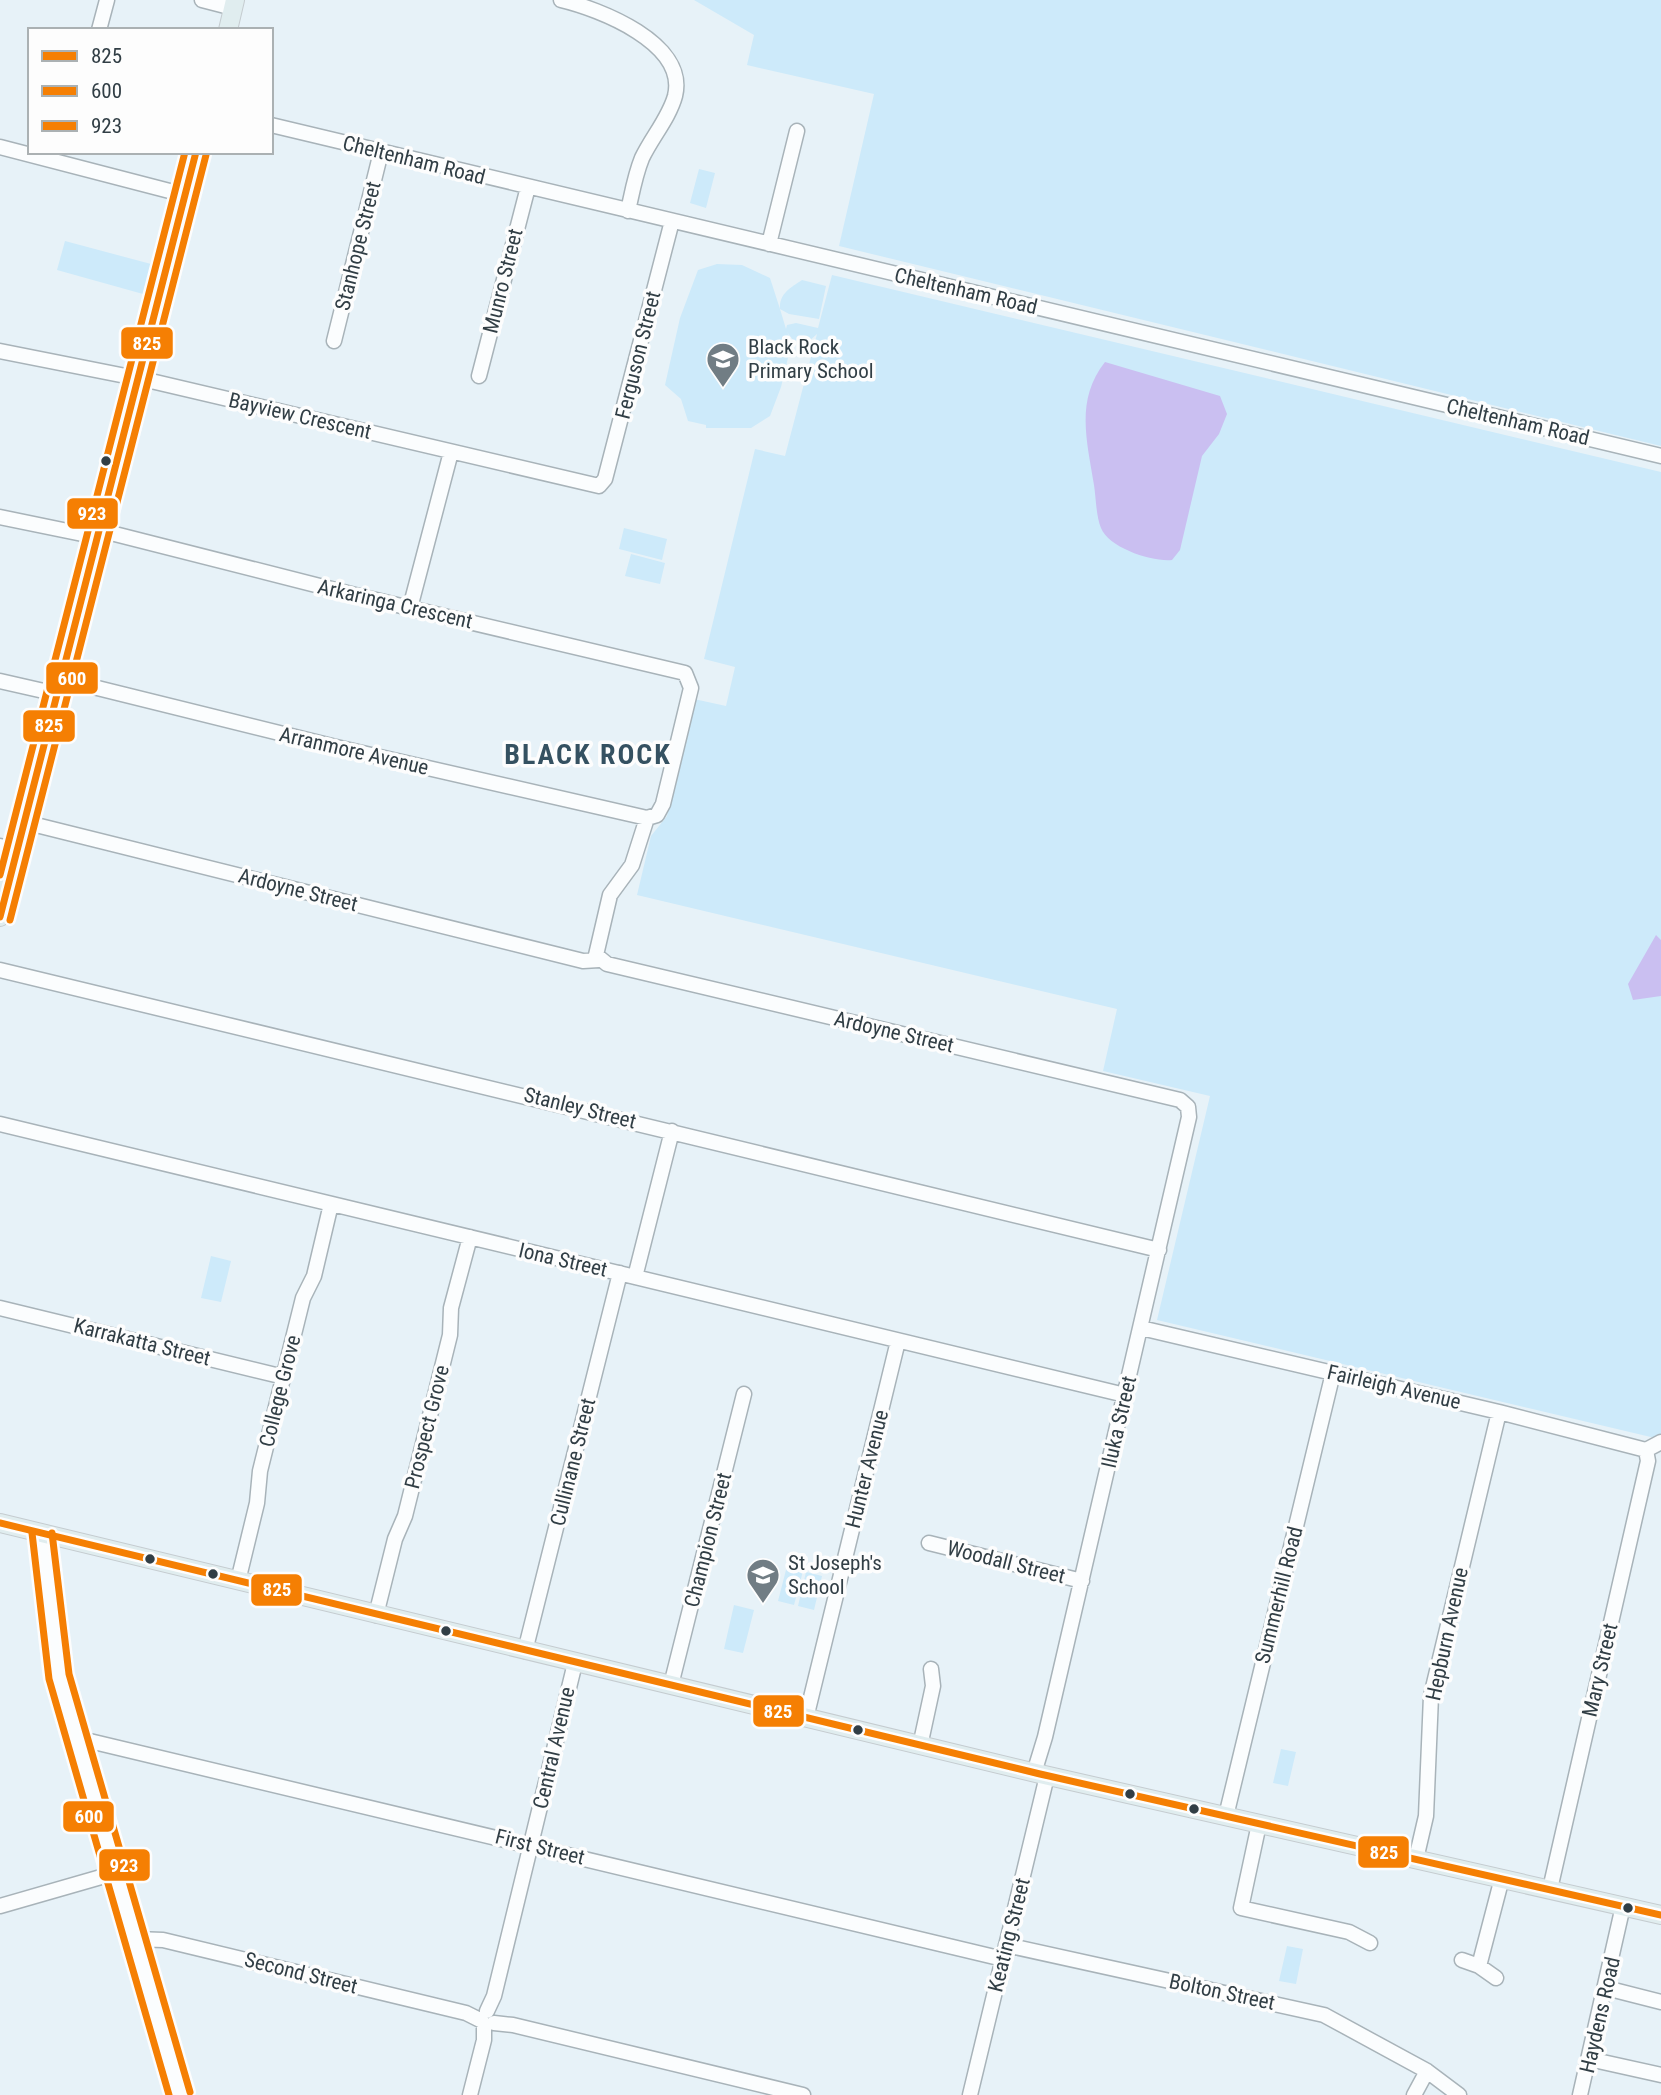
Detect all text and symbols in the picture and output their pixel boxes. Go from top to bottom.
legend [28,28,273,154]
text: 825 [91,44,122,68]
text: 600 [91,79,122,103]
text: 923 [91,114,122,138]
street label: Cheltenham Road [340,131,488,189]
street label: Stanhope Street [330,179,386,313]
street label: Munro Street [478,226,528,336]
street label: Cheltenham Road [892,263,1040,319]
street label: Ferguson Street [611,289,665,421]
line badge: 825 [120,326,174,360]
text: 825 [133,332,161,355]
place label: Black Rock Primary School [748,335,874,383]
school or university icon: Black Rock Primary School [704,340,742,389]
street label: Bayview Crescent [226,388,374,444]
street label: Cheltenham Road [1444,394,1592,450]
unlabelled marker [99,454,113,468]
line badge: 923 [66,497,119,530]
text: 923 [78,502,106,525]
street label: Arkaringa Crescent [315,575,475,633]
line badge: 600 [45,661,99,695]
text: 600 [58,667,86,690]
line badge: 825 [22,709,76,743]
text: 825 [35,714,63,737]
street label: Arranmore Avenue [277,722,431,780]
district label: BLACK ROCK [504,738,672,771]
street label: Ardoyne Street [236,864,360,916]
street label: Ardoyne Street [832,1007,956,1057]
street label: Stanley Street [521,1082,639,1134]
street label: Iona Street [516,1238,610,1282]
street label: Karrakatta Street [71,1313,213,1371]
street label: College Grove [254,1332,306,1450]
street label: Fairleigh Avenue [1325,1360,1463,1414]
street label: Prospect Grove [400,1363,454,1491]
street label: Iluka Street [1097,1374,1141,1470]
street label: Cullinane Street [546,1396,600,1528]
street label: Hunter Avenue [841,1407,893,1531]
street label: Champion Street [680,1470,736,1610]
street label: Summerhill Road [1250,1524,1308,1666]
street label: Woodall Street [944,1536,1068,1588]
place label: St Joseph's School [788,1551,882,1599]
unlabelled marker [143,1552,157,1566]
school or university icon: St Joseph's School [744,1556,782,1605]
street label: Hepburn Avenue [1421,1565,1473,1703]
unlabelled marker [206,1567,220,1581]
line badge: 825 [250,1573,303,1607]
text: 825 [263,1578,291,1601]
street label: Mary Street [1578,1621,1622,1719]
unlabelled marker [439,1624,453,1638]
street label: Central Avenue [528,1685,580,1811]
line badge: 825 [752,1694,805,1728]
text: 825 [764,1700,792,1723]
unlabelled marker [851,1723,865,1737]
unlabelled marker [1123,1787,1137,1801]
line badge: 600 [62,1800,115,1833]
unlabelled marker [1187,1802,1201,1816]
text: 600 [75,1805,103,1828]
street label: First Street [493,1824,587,1870]
line badge: 825 [1357,1835,1410,1869]
text: 825 [1370,1841,1398,1864]
line badge: 923 [98,1848,151,1882]
text: 923 [110,1854,138,1877]
street label: Keating Street [983,1875,1035,1995]
unlabelled marker [1621,1901,1635,1915]
street label: Second Street [242,1947,360,1999]
street label: Haydens Road [1575,1955,1625,2075]
street label: Bolton Street [1167,1969,1277,2015]

